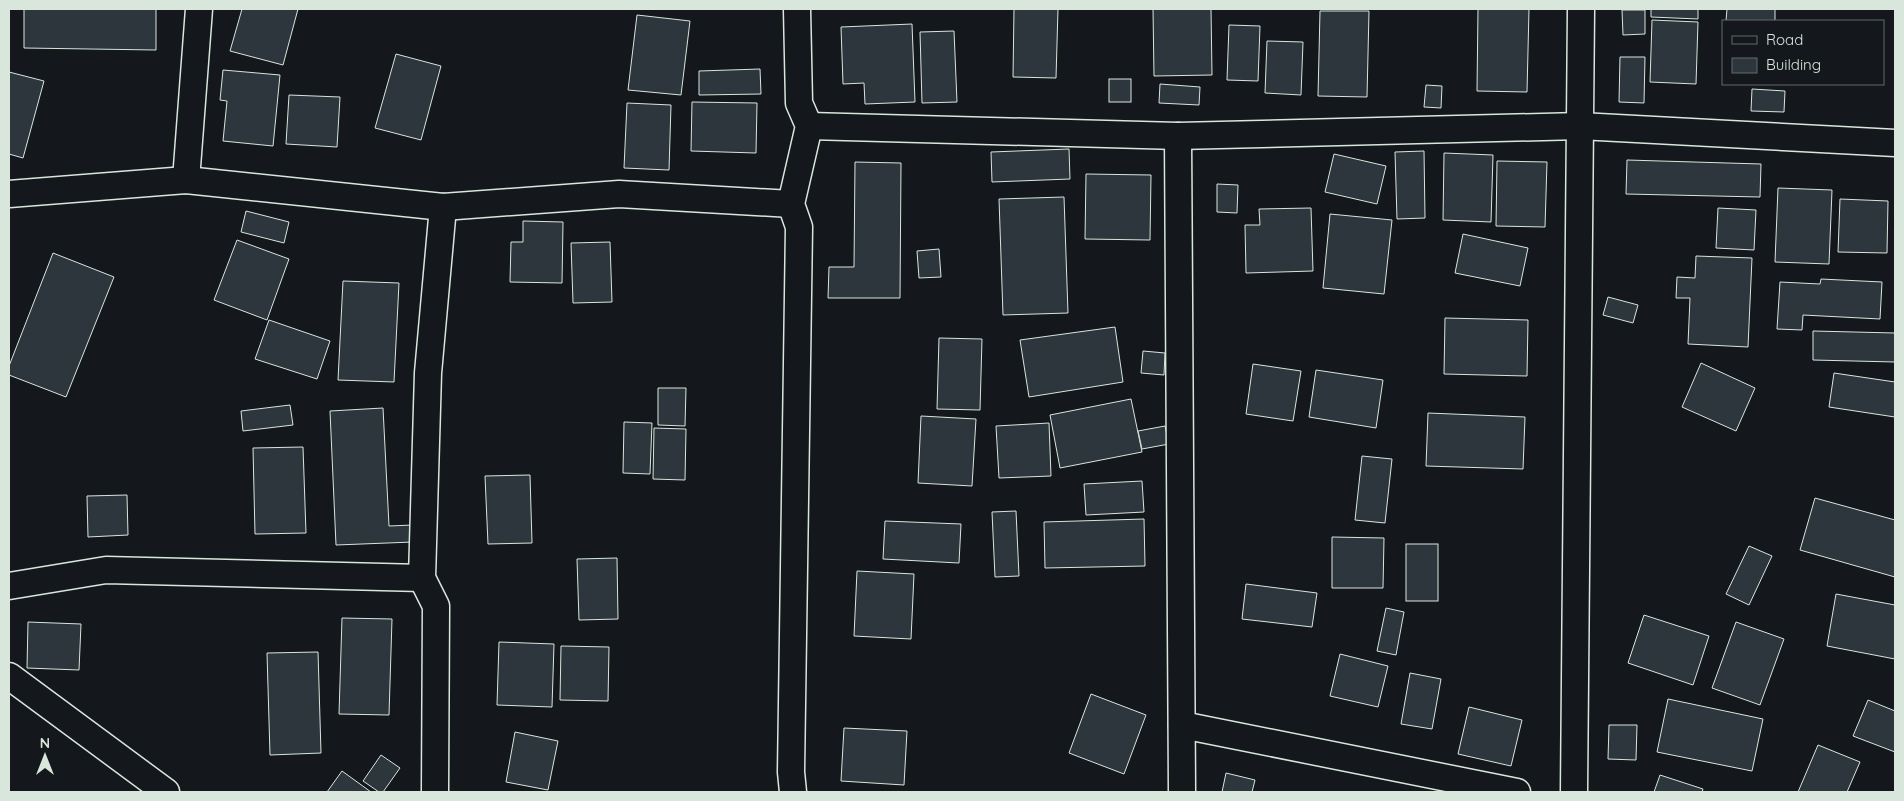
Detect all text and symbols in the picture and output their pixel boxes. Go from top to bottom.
legend [1722,20,1884,85]
text: Road [1766,30,1803,49]
text: Building [1766,55,1821,74]
north arrow [20,731,70,781]
text: N [40,734,50,752]

